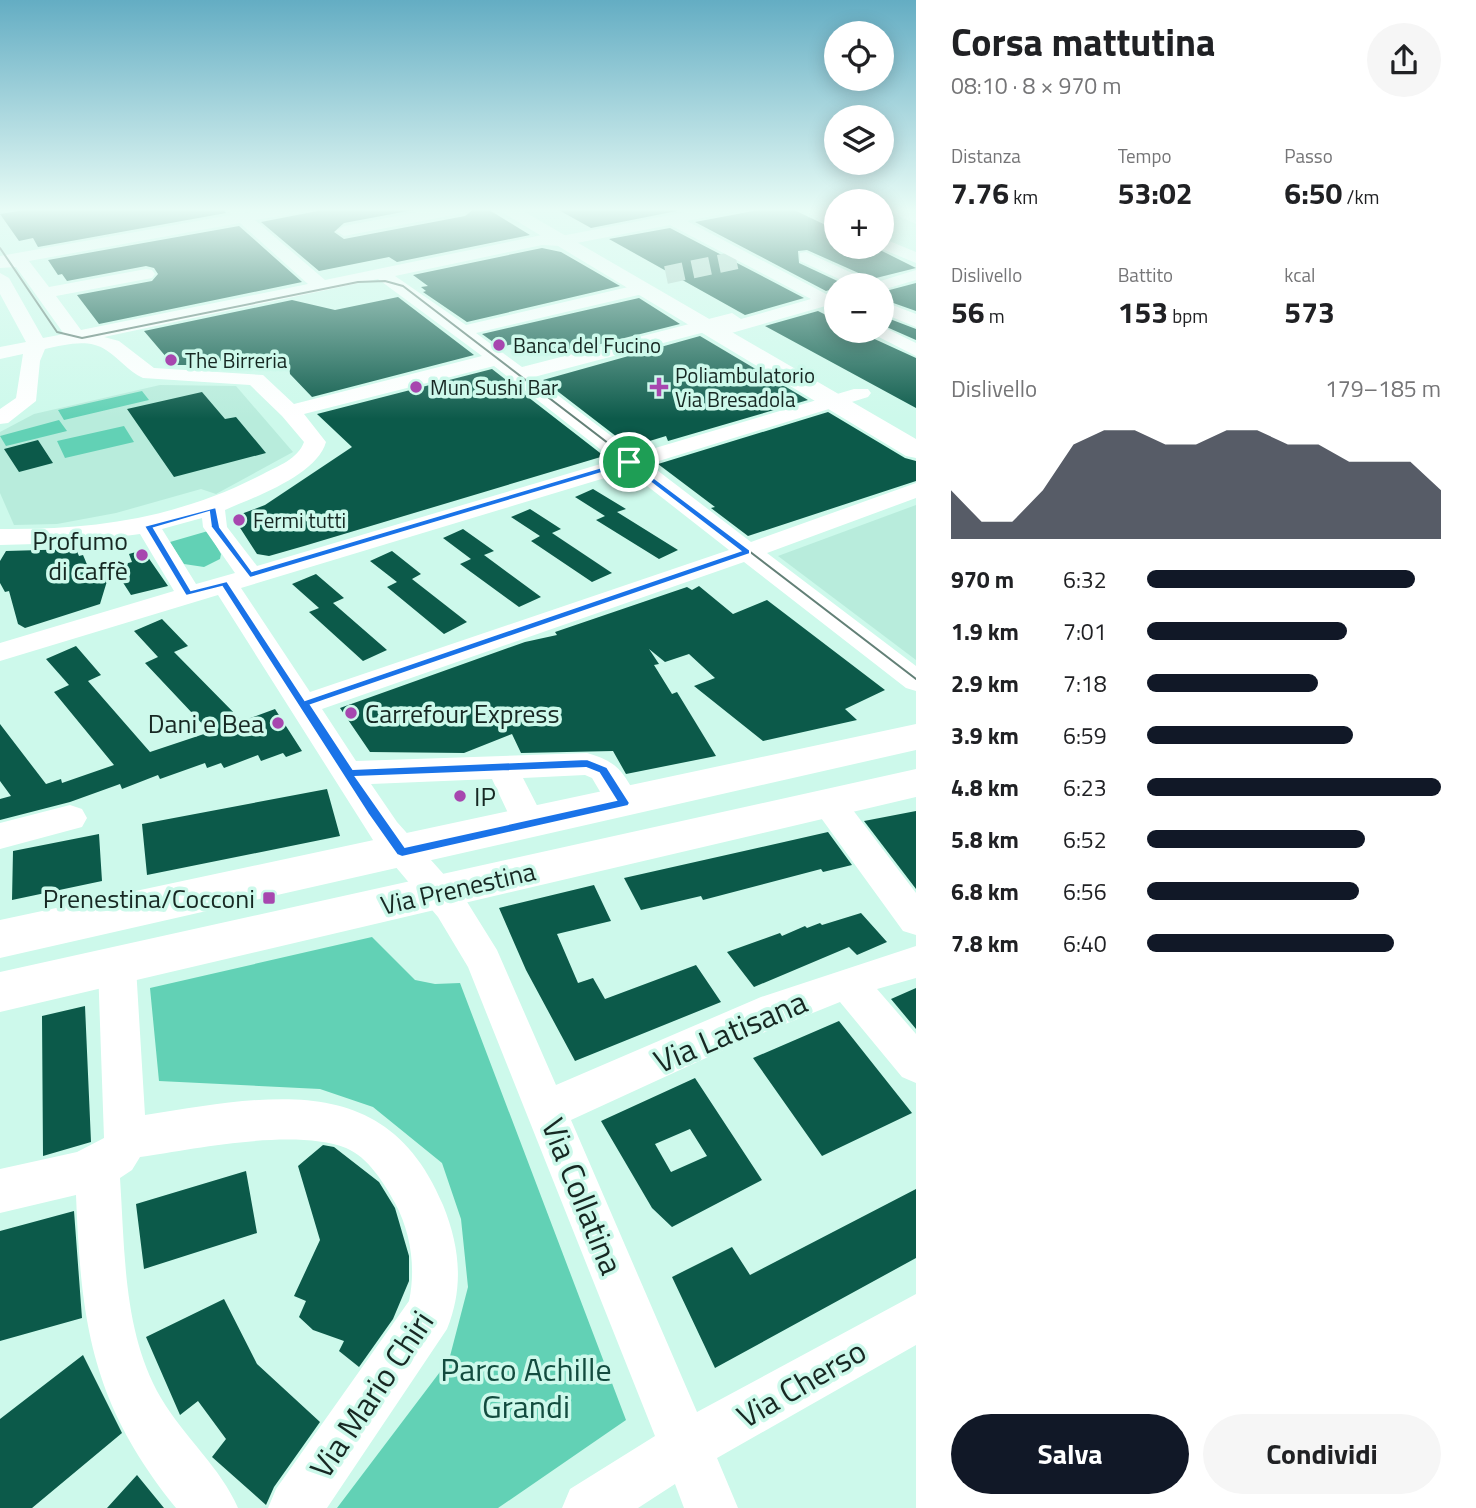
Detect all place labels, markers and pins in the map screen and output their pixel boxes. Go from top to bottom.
place label: Banca del Fucino [513,329,661,361]
marker: Banca del Fucino [491,337,507,353]
place label: The Birreria [185,344,288,376]
marker: The Birreria [163,352,179,368]
place label: Poliambulatorio Via Bresadola [675,359,815,415]
place label: Mun Sushi Bar [430,371,558,403]
marker: Poliambulatorio Via Bresadola [649,377,669,397]
marker: Mun Sushi Bar [408,379,424,395]
pin [599,432,659,492]
place label: Fermi tutti [253,504,346,536]
marker: Fermi tutti [231,512,247,528]
place label: Profumo di caffè [32,521,128,590]
marker: Profumo di caffè [134,547,150,563]
place label: Carrefour Express [365,694,560,733]
place label: Dani e Bea [148,704,264,743]
marker: Carrefour Express [343,705,359,721]
marker: Dani e Bea [270,715,286,731]
place label: IP [474,777,496,816]
marker: IP [452,788,468,804]
place label: Prenestina/Cocconi [43,879,255,918]
marker: Prenestina/Cocconi [261,890,277,906]

